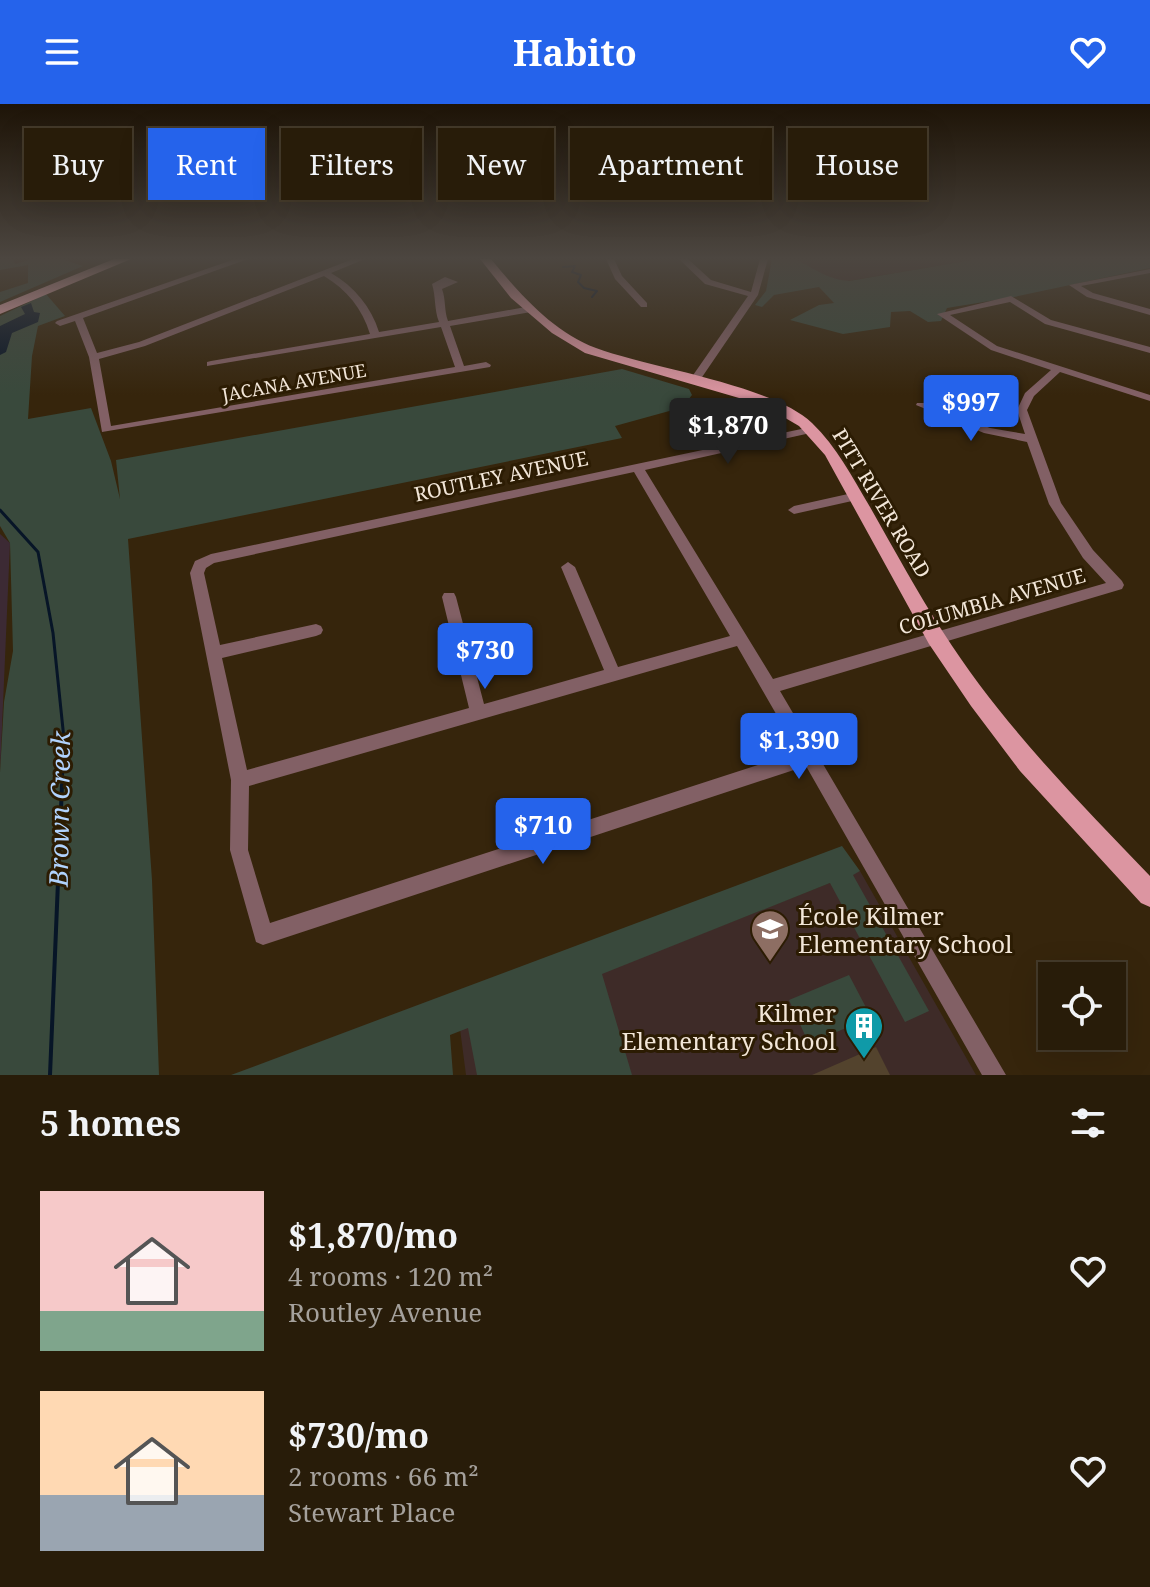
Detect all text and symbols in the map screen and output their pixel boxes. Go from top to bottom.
text: Habito [513,28,637,77]
icon: menu [40,30,84,74]
icon: heart [1066,30,1110,74]
chip: Buy [24,128,132,200]
chip: Rent [148,128,265,200]
chip: Filters [281,128,422,200]
chip: New [438,128,554,200]
chip: Apartment [570,128,772,200]
chip: House [788,128,927,200]
street label: JACANA AVENUE [219,357,368,407]
pin: $997 [924,375,1018,443]
text: $997 [942,383,1000,419]
pin: $1,870 [663,398,793,466]
text: $1,870 [687,406,769,442]
street label: PITT RIVER ROAD [827,423,937,583]
street label: ROUTLEY AVENUE [412,444,590,508]
street label: COLUMBIA AVENUE [896,561,1088,641]
pin: $730 [438,623,532,691]
text: $730 [456,631,514,667]
pin: $1,390 [734,713,864,781]
text: $1,390 [758,721,840,757]
water label: Brown Creek [40,730,78,888]
pin: $710 [496,798,590,866]
text: $710 [514,806,572,842]
place label: École Kilmer Elementary School [798,899,1013,960]
school or university icon: École Kilmer Elementary School [749,908,791,963]
map controls [1038,962,1126,1050]
button: locate [1038,962,1126,1050]
place label: Kilmer Elementary School [621,996,837,1057]
building icon: Kilmer Elementary School [843,1005,885,1060]
text: 5 homes [40,1100,181,1146]
icon: filters [1066,1101,1110,1145]
text: $1,870/mo [288,1212,458,1258]
icon: home [104,1223,200,1319]
icon: heart [1066,1249,1110,1293]
text: 4 rooms · 120 m² [288,1258,493,1294]
text: Routley Avenue [288,1294,482,1330]
text: $730/mo [288,1412,429,1458]
icon: home [104,1423,200,1519]
icon: heart [1066,1449,1110,1493]
text: 2 rooms · 66 m² [288,1458,479,1494]
text: Stewart Place [288,1494,456,1530]

